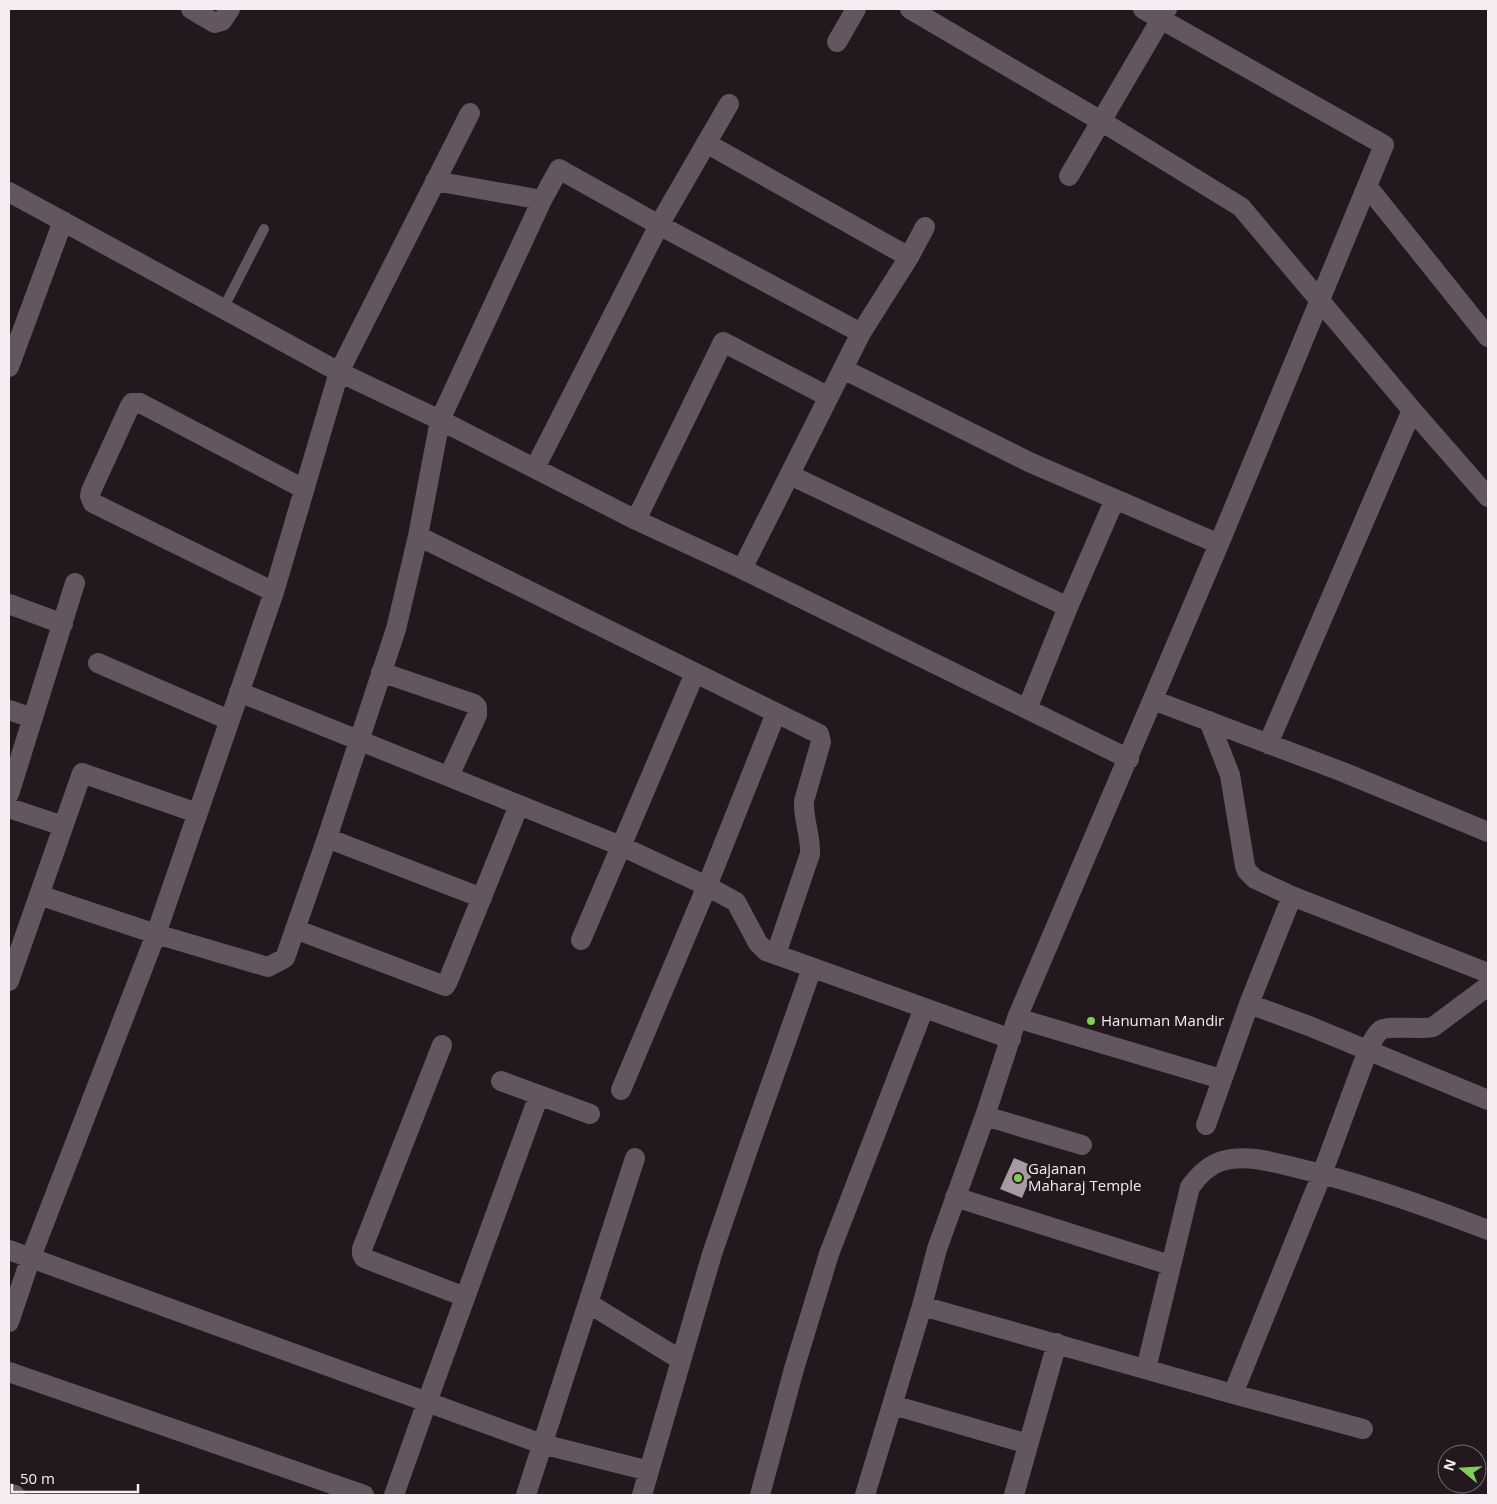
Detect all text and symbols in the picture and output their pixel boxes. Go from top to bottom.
place label: Hanuman Mandir [1101,1010,1224,1030]
marker: Hanuman Mandir [1085,1015,1097,1027]
place label: Gajanan Maharaj Temple [1028,1158,1141,1195]
marker: Gajanan Maharaj Temple [1012,1172,1024,1184]
north arrow [1437,1444,1487,1494]
text: N [1438,1456,1460,1473]
scale bar [12,1462,139,1494]
text: 50 m [20,1468,55,1488]

